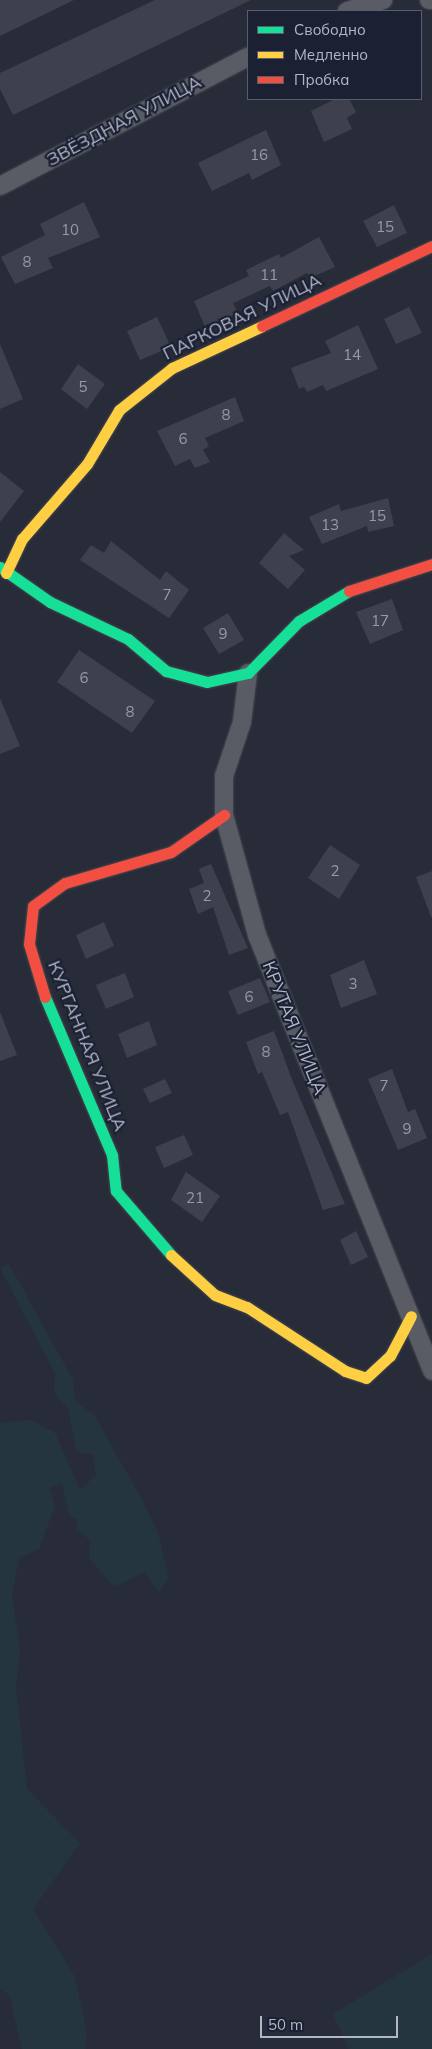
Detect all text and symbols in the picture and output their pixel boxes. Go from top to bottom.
legend [247,10,422,100]
text: Свободно [294,20,366,39]
text: Медленно [294,45,368,64]
text: Пробка [294,70,349,89]
street label: ЗВЁЗДНАЯ УЛИЦА [43,71,205,171]
house number: 16 [250,146,268,164]
house number: 15 [376,218,394,236]
house number: 10 [61,221,79,239]
house number: 8 [23,253,31,271]
house number: 11 [260,266,278,284]
street label: ПАРКОВАЯ УЛИЦА [159,269,325,365]
house number: 14 [343,346,361,364]
house number: 5 [79,378,87,396]
house number: 8 [222,406,230,424]
house number: 6 [179,430,187,448]
house number: 15 [368,507,386,525]
house number: 13 [321,516,339,534]
house number: 7 [163,586,171,604]
house number: 17 [371,612,389,630]
house number: 9 [219,625,227,643]
house number: 6 [80,669,88,687]
house number: 8 [126,703,134,721]
house number: 2 [331,862,339,880]
house number: 2 [203,887,211,905]
street label: КУРГАННАЯ УЛИЦА [43,958,131,1134]
street label: КРУТАЯ УЛИЦА [257,958,331,1098]
house number: 3 [349,975,357,993]
house number: 6 [245,988,253,1006]
house number: 8 [262,1043,270,1061]
house number: 7 [380,1077,388,1095]
house number: 9 [403,1120,411,1138]
house number: 21 [186,1189,204,1207]
scale bar [262,2006,400,2038]
text: 50 m [268,2015,303,2034]

